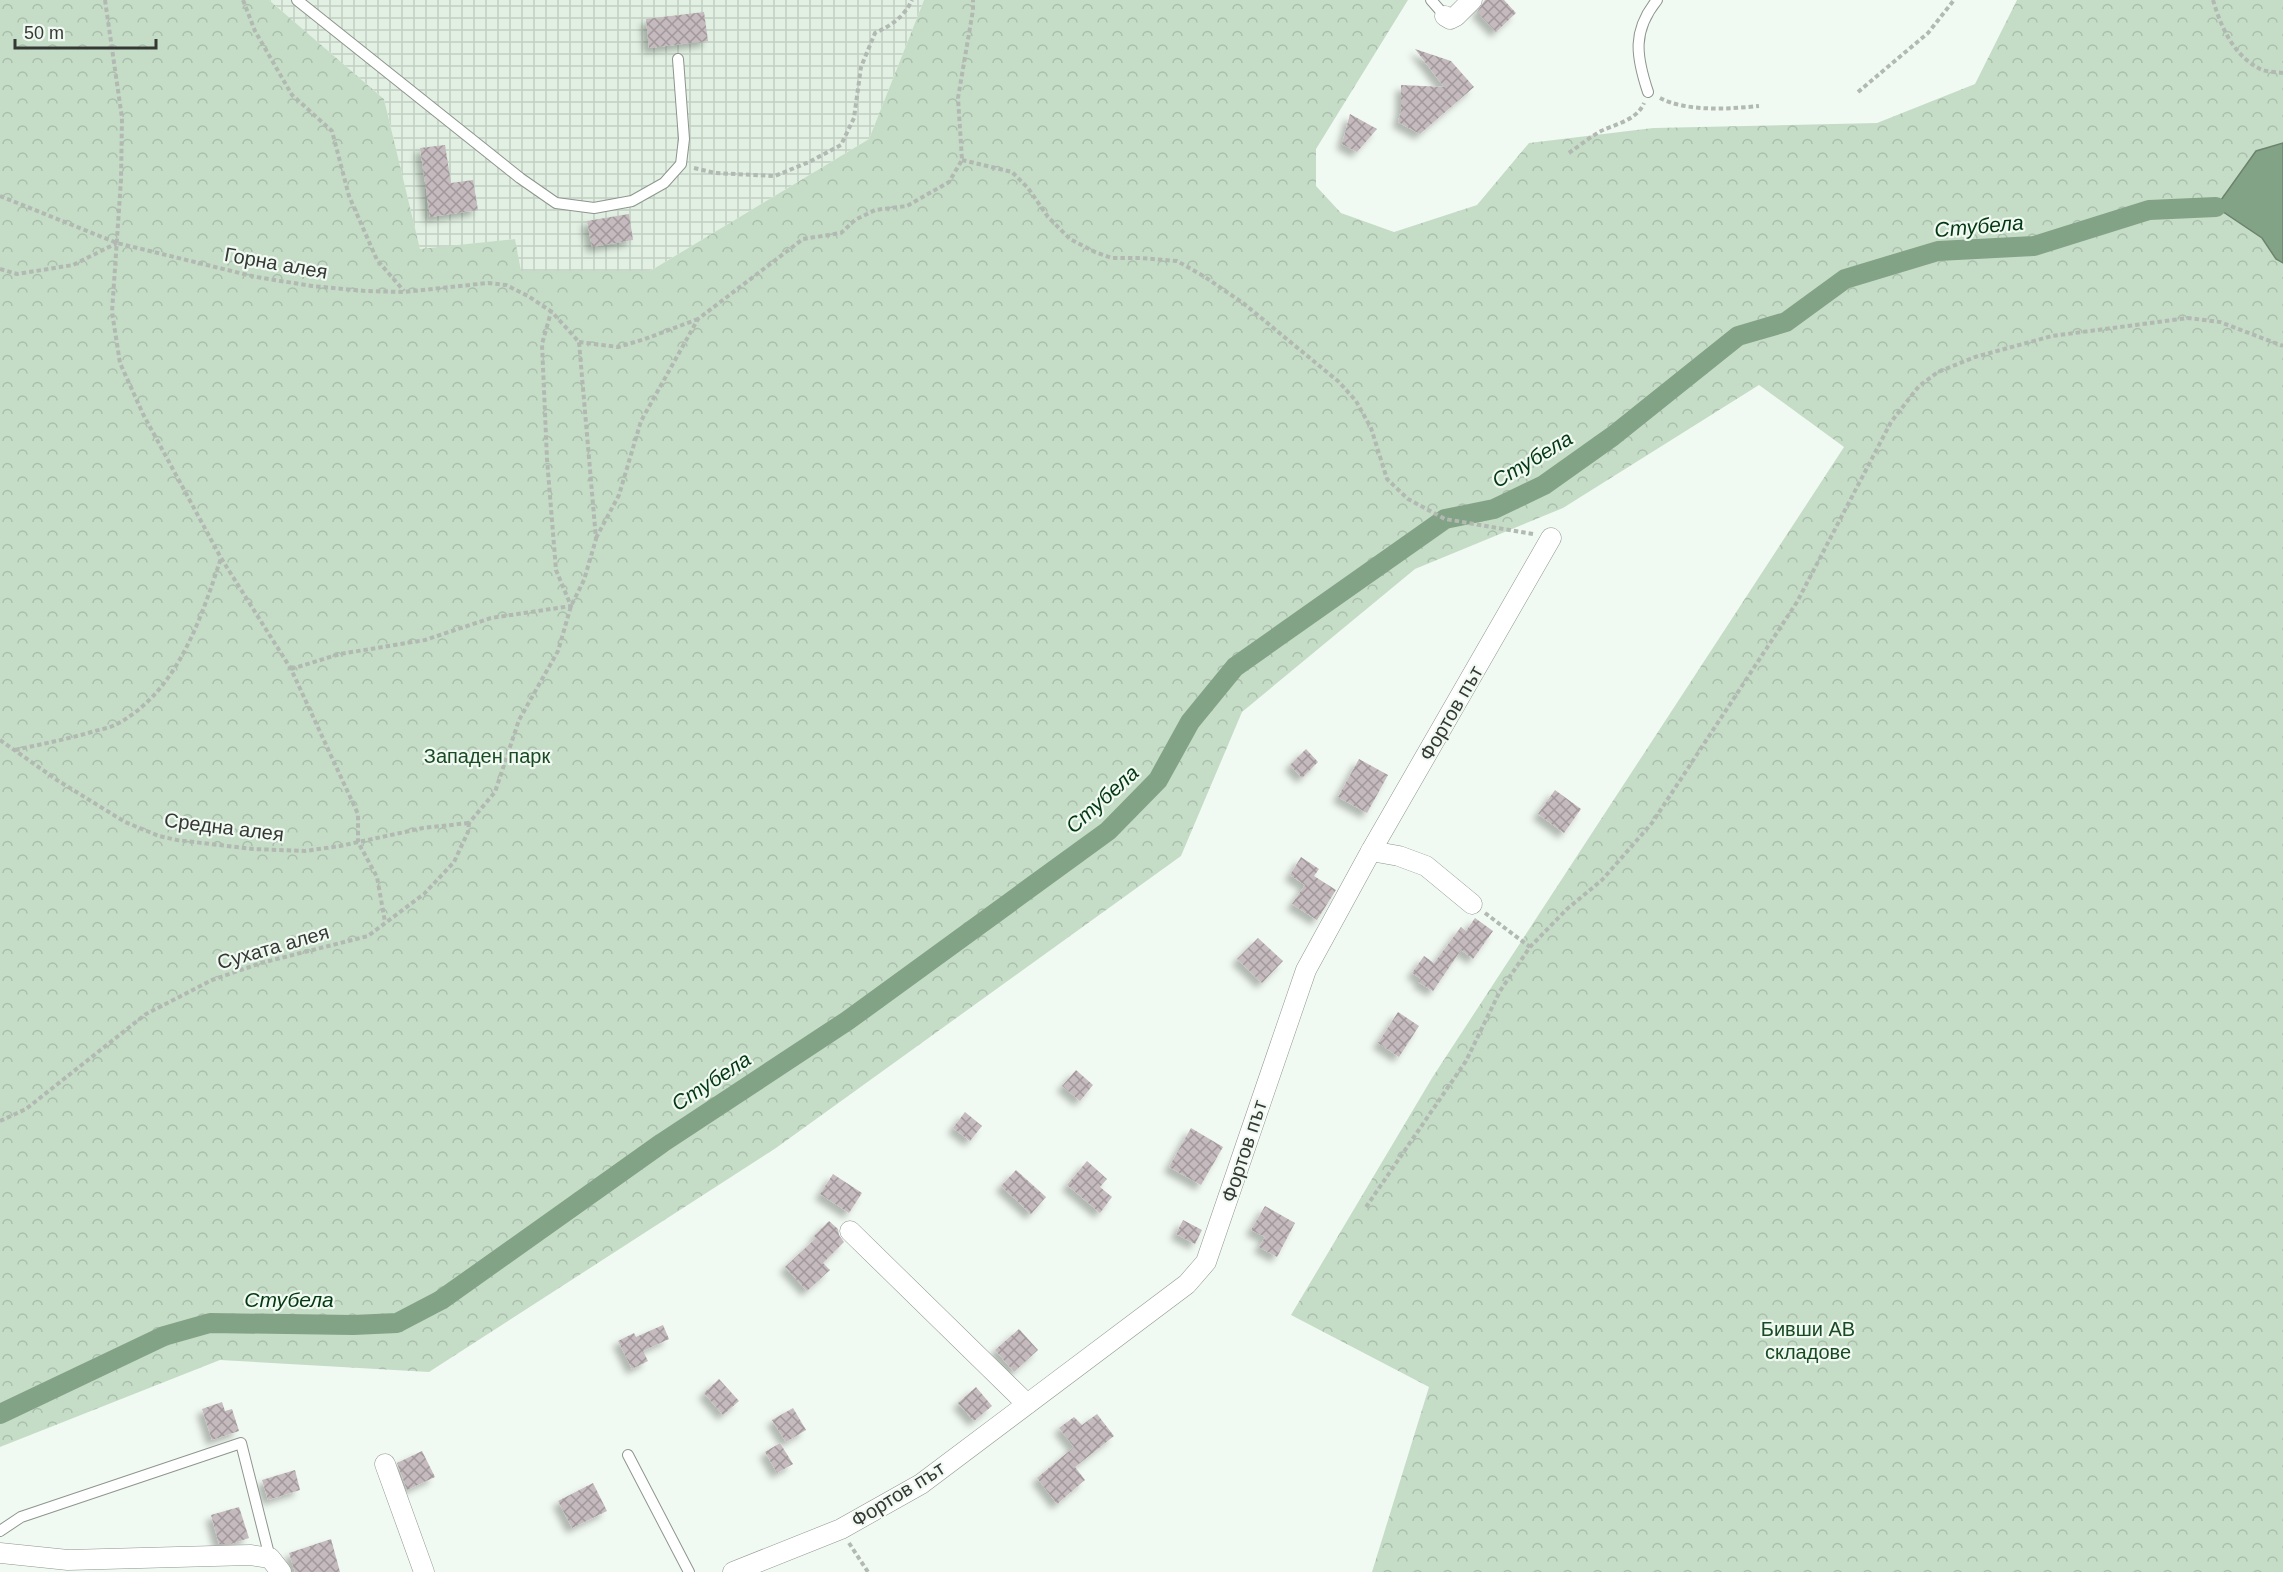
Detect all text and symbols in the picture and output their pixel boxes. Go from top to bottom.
scale bar [15,12,156,50]
text: 50 m [24,23,64,43]
water label: Стубела [1933,211,2025,241]
street label: Горна алея [223,243,329,283]
water label: Стубела [1488,426,1576,492]
street label: Фортов път [1415,662,1487,764]
park label: Западен парк [424,745,550,767]
water label: Стубела [1061,761,1143,837]
street label: Средна алея [163,809,285,845]
street label: Сухата алея [215,921,331,973]
water label: Стубела [667,1047,755,1115]
street label: Фортов път [1217,1097,1271,1205]
water label: Стубела [244,1288,334,1311]
park label: Бивши АВ складове [1761,1318,1855,1363]
street label: Фортов път [847,1457,949,1531]

